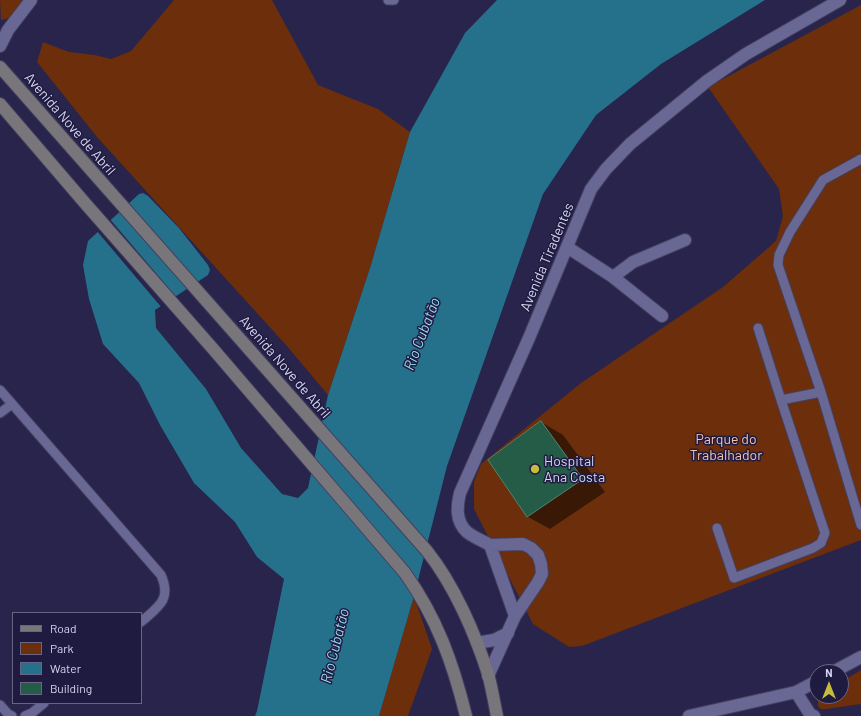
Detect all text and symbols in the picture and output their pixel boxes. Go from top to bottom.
street label: Avenida Nove de Abril [21,69,119,179]
street label: Avenida Tiradentes [517,200,577,314]
water label: Rio Cubatão [400,295,444,373]
street label: Avenida Nove de Abril [236,312,334,422]
park label: Parque do Trabalhador [690,431,762,464]
place label: Hospital Ana Costa [544,453,605,486]
marker: Hospital Ana Costa [529,463,541,475]
water label: Rio Cubatão [317,607,353,685]
legend [12,612,142,704]
text: Road [50,621,77,635]
text: Park [50,641,74,655]
text: Water [50,661,81,675]
north arrow [809,664,849,704]
text: N [825,666,833,679]
text: Building [50,681,92,695]

